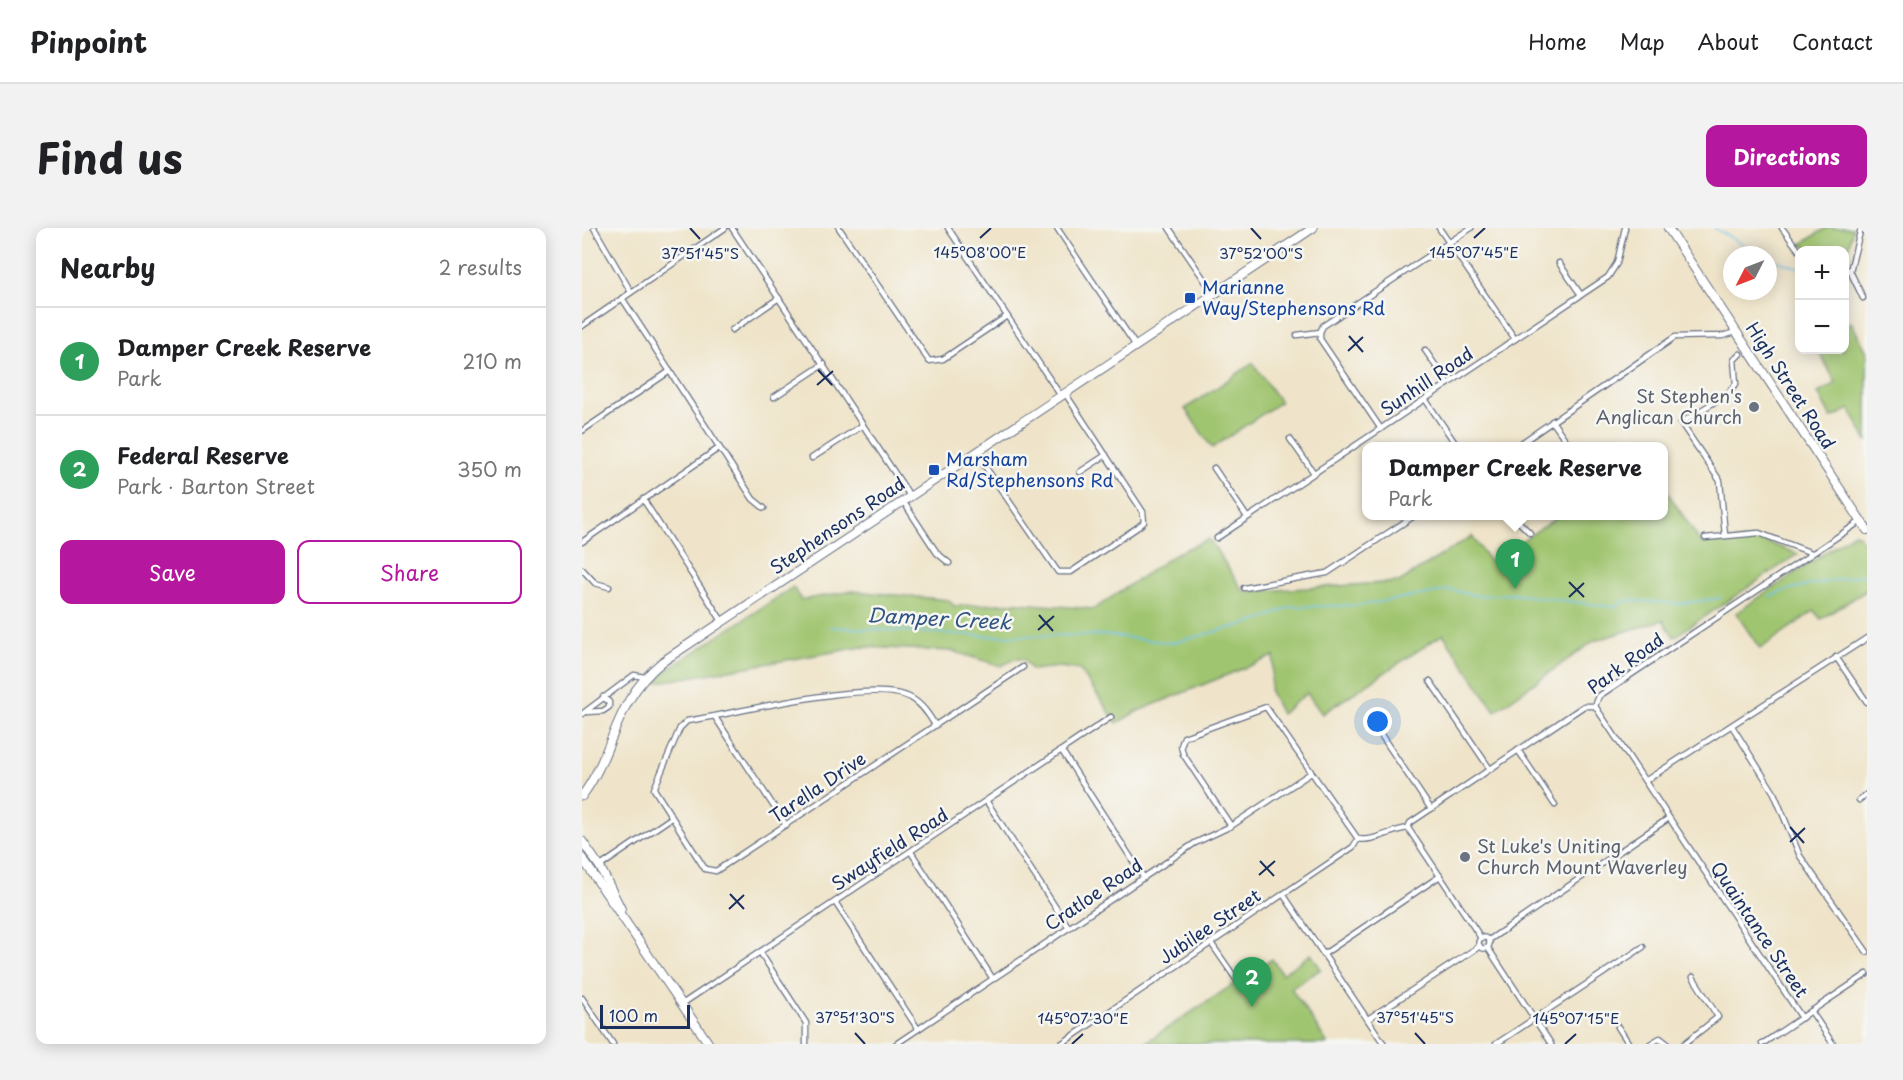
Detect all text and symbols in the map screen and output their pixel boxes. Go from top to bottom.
text: Pinpoint [30,20,147,63]
text: Home [1528,25,1587,57]
text: Map [1620,25,1665,57]
text: About [1698,25,1759,57]
text: Contact [1792,25,1873,57]
text: Find us [36,125,183,188]
button: Directions [1706,125,1867,187]
text: 145°08'00"E [933,240,1027,263]
text: 145°07'45"E [1429,240,1519,263]
text: 37°51'45"S [661,241,739,264]
text: 37°52'00"S [1219,241,1303,264]
north arrow [1723,246,1777,300]
map controls [1795,246,1849,354]
button: + [1795,246,1849,300]
text: Nearby [60,248,155,287]
text: 2 results [439,252,522,282]
place label: Marianne Way/Stephensons Rd [1202,273,1385,321]
marker: Marianne Way/Stephensons Rd [1183,291,1197,305]
button: − [1795,300,1849,354]
street label: High Street Road [1740,316,1843,454]
text: Damper Creek Reserve [117,330,371,363]
street label: Sunhill Road [1374,340,1478,422]
text: 1 [75,346,84,376]
text: 210 m [463,346,522,376]
text: Park [117,363,162,393]
place label: St Stephen's Anglican Church [1596,382,1742,430]
marker: St Stephen's Anglican Church [1747,400,1761,414]
text: Federal Reserve [117,438,289,471]
popup [1362,442,1668,520]
place label: Marsham Rd/Stephensons Rd [946,445,1113,493]
text: Damper Creek Reserve [1388,450,1642,483]
text: 2 [72,454,87,484]
text: 350 m [457,454,522,484]
marker: Marsham Rd/Stephensons Rd [927,463,941,477]
street label: Stephensons Road [764,469,910,580]
text: Park · Barton Street [117,471,315,501]
text: Park [1388,483,1433,513]
button: Save [60,540,285,604]
button: Share [297,540,522,604]
pin: 1 [1496,540,1534,589]
water label: Damper Creek [866,599,1013,637]
street label: Park Road [1581,626,1669,700]
your location [1363,707,1392,736]
street label: Tarella Drive [763,744,871,829]
street label: Swayfield Road [825,801,953,897]
place label: St Luke's Uniting Church Mount Waverley [1477,832,1688,880]
marker: St Luke's Uniting Church Mount Waverley [1458,850,1472,864]
street label: Cratloe Road [1039,851,1147,936]
street label: Quaintance Street [1705,856,1816,1003]
street label: Jubilee Street [1153,882,1266,970]
pin: 2 [1232,958,1272,1007]
scale bar [600,1002,690,1030]
text: 100 m [609,1003,658,1027]
text: 37°51'30"S [815,1005,895,1028]
text: 37°51'45"S [1376,1005,1454,1028]
text: 145°07'30"E [1037,1006,1129,1029]
text: 145°07'15"E [1533,1006,1619,1029]

